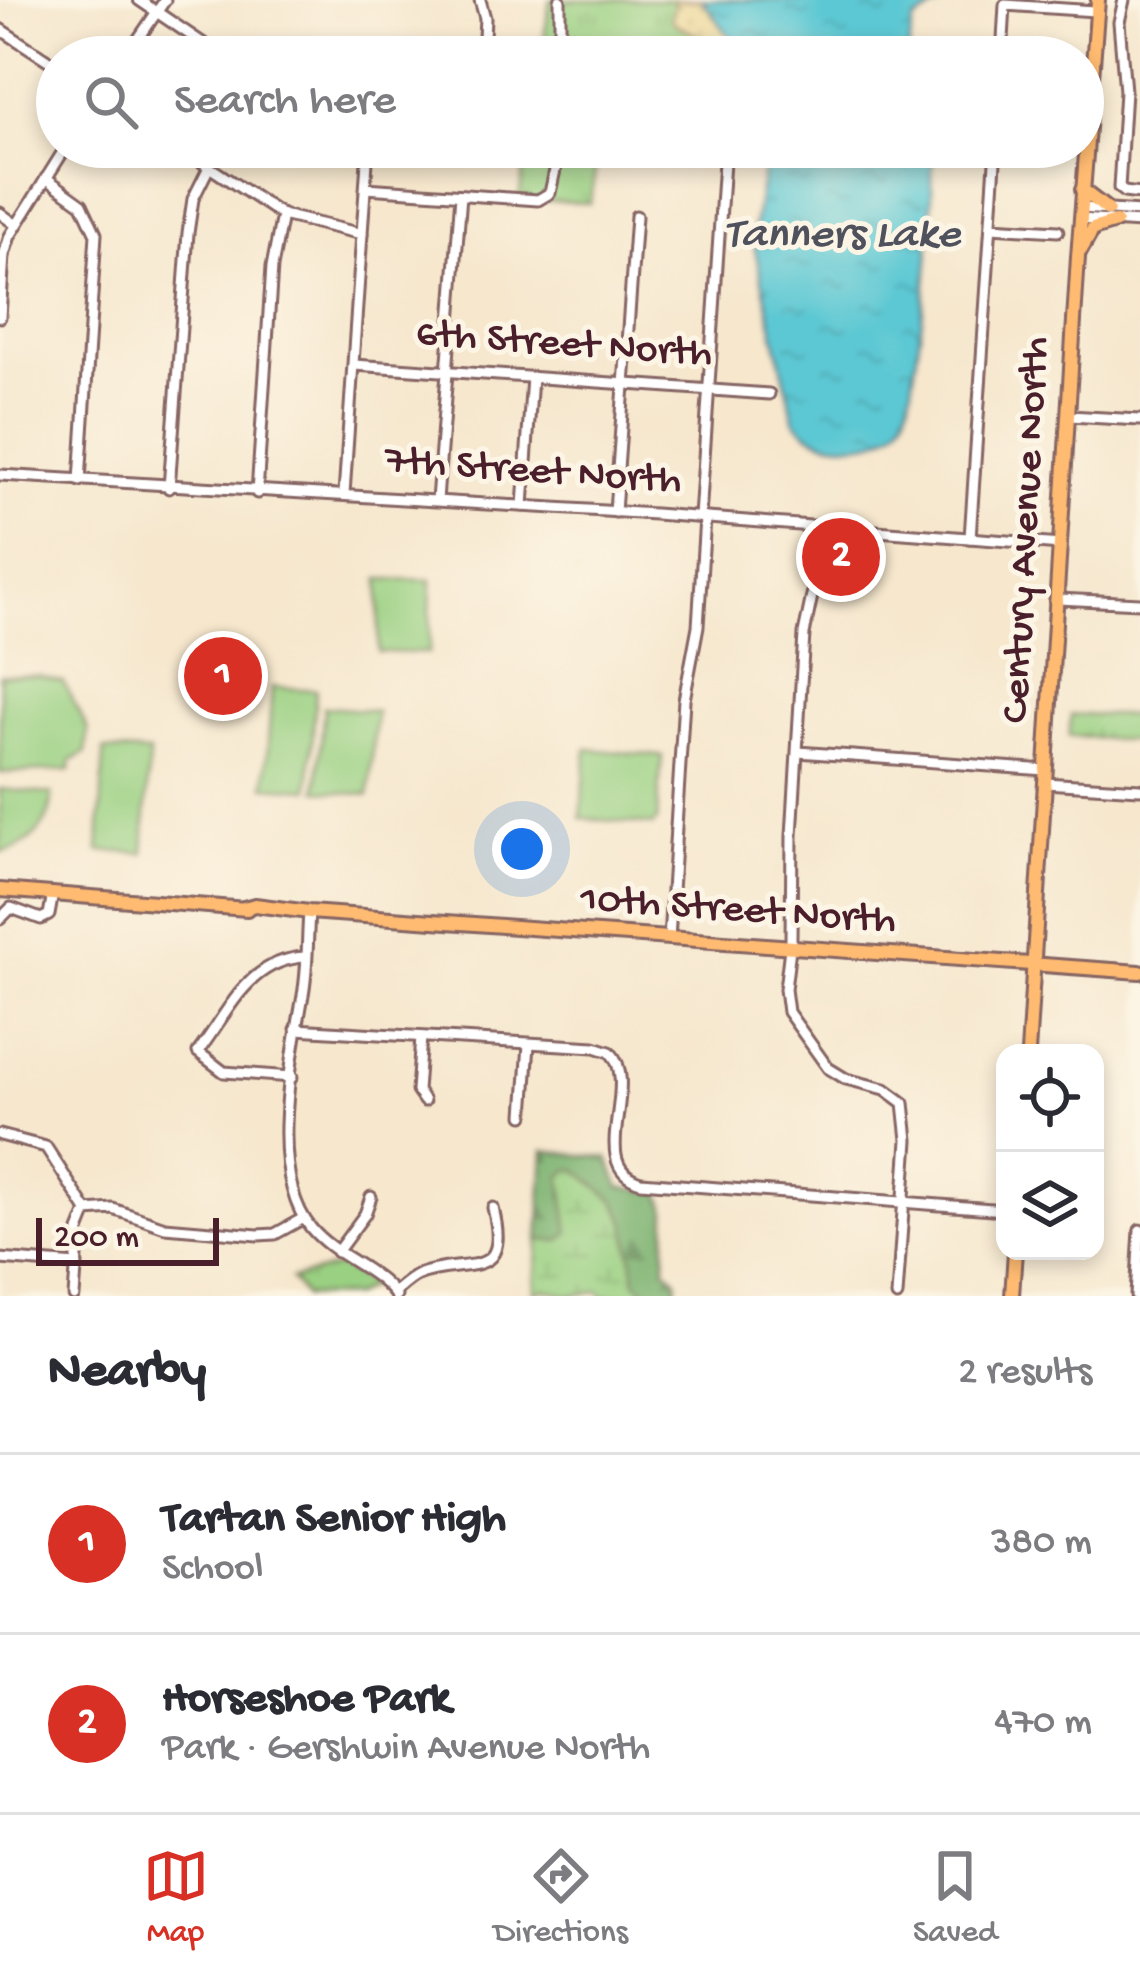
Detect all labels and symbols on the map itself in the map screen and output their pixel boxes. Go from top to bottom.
water label: Tanners Lake [724,210,962,263]
street label: 6th Street North [414,311,714,381]
street label: Century Avenue North [993,336,1063,724]
street label: 7th Street North [382,438,683,508]
pin: 2 [802,512,880,602]
pin: 1 [184,631,262,721]
your location [492,819,552,879]
street label: 10th Street North [578,876,897,947]
scale bar [36,1212,219,1265]

